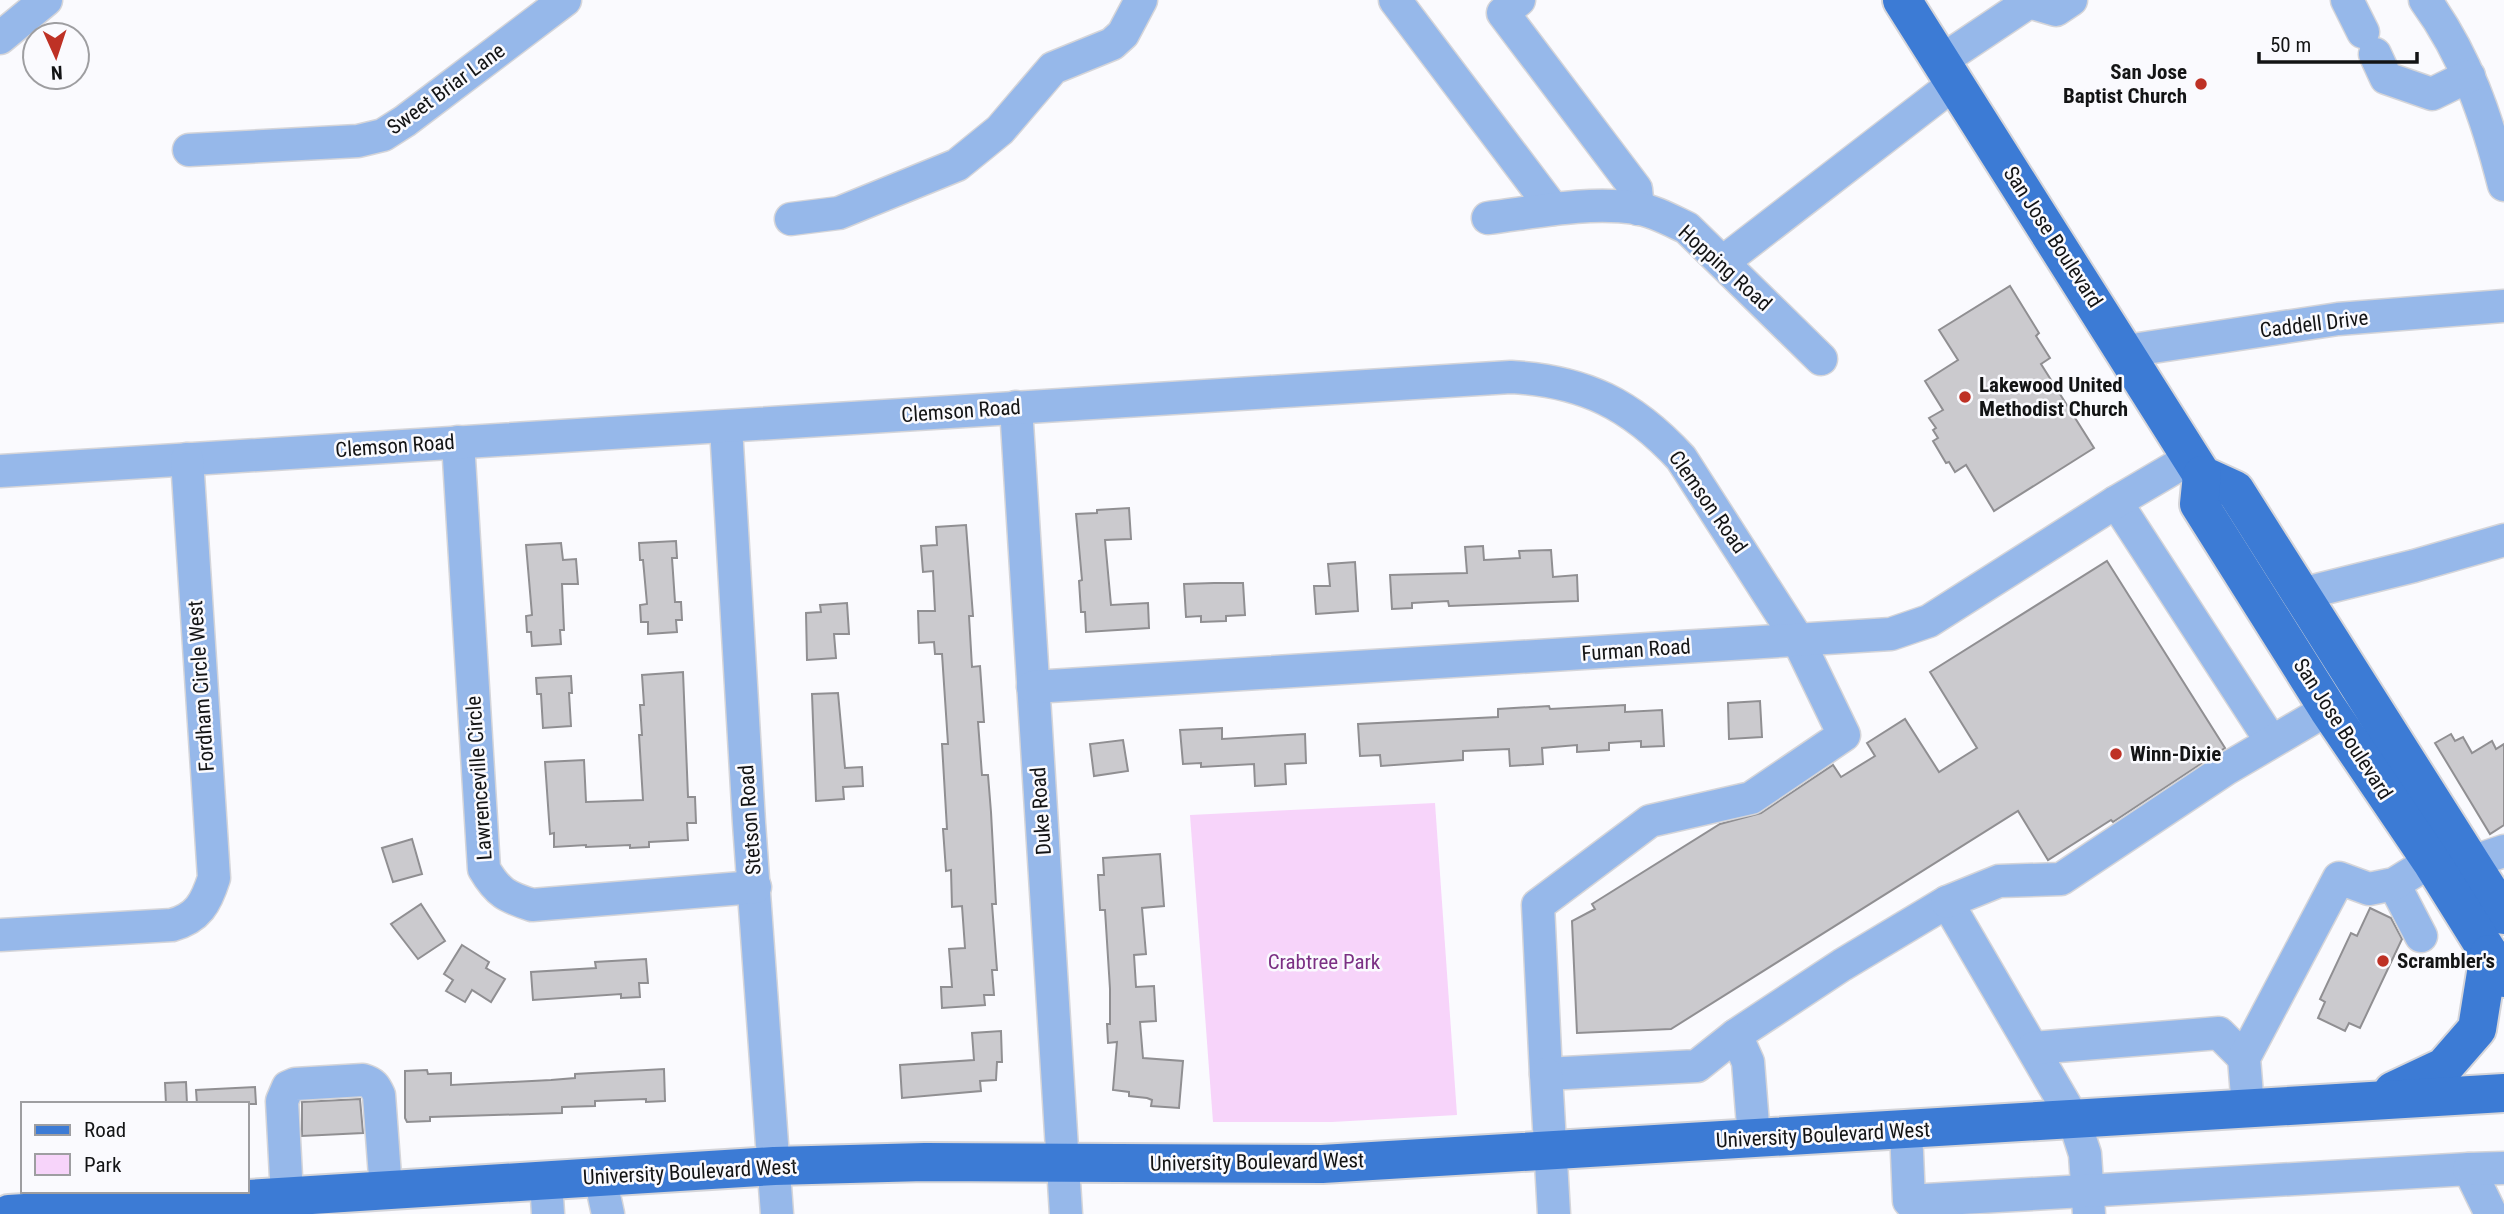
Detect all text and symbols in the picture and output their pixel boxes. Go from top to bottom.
north arrow [21,21,91,91]
scale bar [2259,21,2416,65]
text: 50 m [2270,33,2311,57]
street label: Sweet Briar Lane [383,38,510,140]
place label: San Jose Baptist Church [2063,60,2187,108]
text: N [50,61,63,84]
marker: San Jose Baptist Church [2193,76,2209,92]
street label: San Jose Boulevard [1999,162,2107,312]
street label: Hopping Road [1674,220,1776,316]
street label: Caddell Drive [2258,305,2370,343]
place label: Lakewood United Methodist Church [1979,373,2128,421]
marker: Lakewood United Methodist Church [1957,389,1973,405]
street label: Clemson Road [900,395,1022,427]
street label: Clemson Road [334,430,456,462]
street label: Clemson Road [1664,446,1752,558]
street label: Fordham Circle West [183,600,219,772]
street label: Furman Road [1581,634,1691,666]
street label: San Jose Boulevard [2289,654,2397,804]
street label: Lawrenceville Circle [461,695,497,861]
place label: Winn-Dixie [2130,742,2221,766]
marker: Winn-Dixie [2108,746,2124,762]
street label: Stetson Road [734,764,766,876]
street label: Duke Road [1026,766,1056,856]
place label: Scrambler's [2397,949,2495,973]
park label: Crabtree Park [1268,950,1381,974]
marker: Scrambler's [2375,953,2391,969]
legend [21,1102,248,1193]
street label: University Boulevard West [1715,1117,1931,1153]
text: Road [84,1118,126,1142]
street label: University Boulevard West [1150,1148,1364,1176]
text: Park [84,1153,122,1177]
street label: University Boulevard West [582,1154,798,1190]

